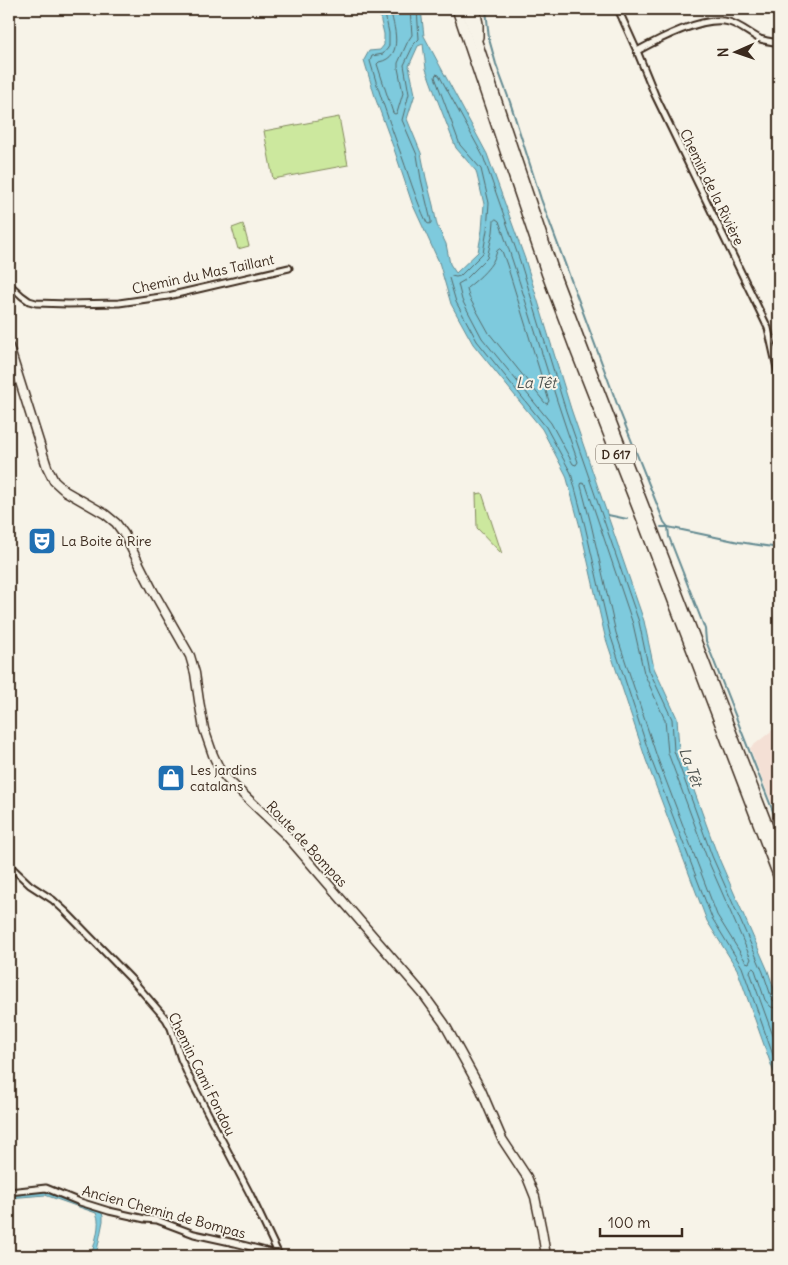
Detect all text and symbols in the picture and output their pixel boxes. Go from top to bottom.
north arrow [710,28,760,78]
text: N [714,47,732,58]
street label: Chemin de la Rivière [676,126,748,248]
street label: Chemin du Mas Taillant [130,250,276,298]
water label: La Têt [516,373,558,392]
road number: D 617 [596,444,636,464]
theatre icon: La Boite à Rire [27,526,57,556]
place label: La Boite à Rire [61,532,152,550]
water label: La Têt [675,745,707,791]
place label: Les jardins catalans [190,761,257,795]
shop icon: Les jardins catalans [156,763,186,793]
street label: Route de Bompas [263,797,351,891]
street label: Chemin Cami Fondou [164,1009,240,1139]
street label: Ancien Chemin de Bompas [80,1181,248,1243]
scale bar [600,1205,683,1237]
text: 100 m [608,1213,650,1232]

